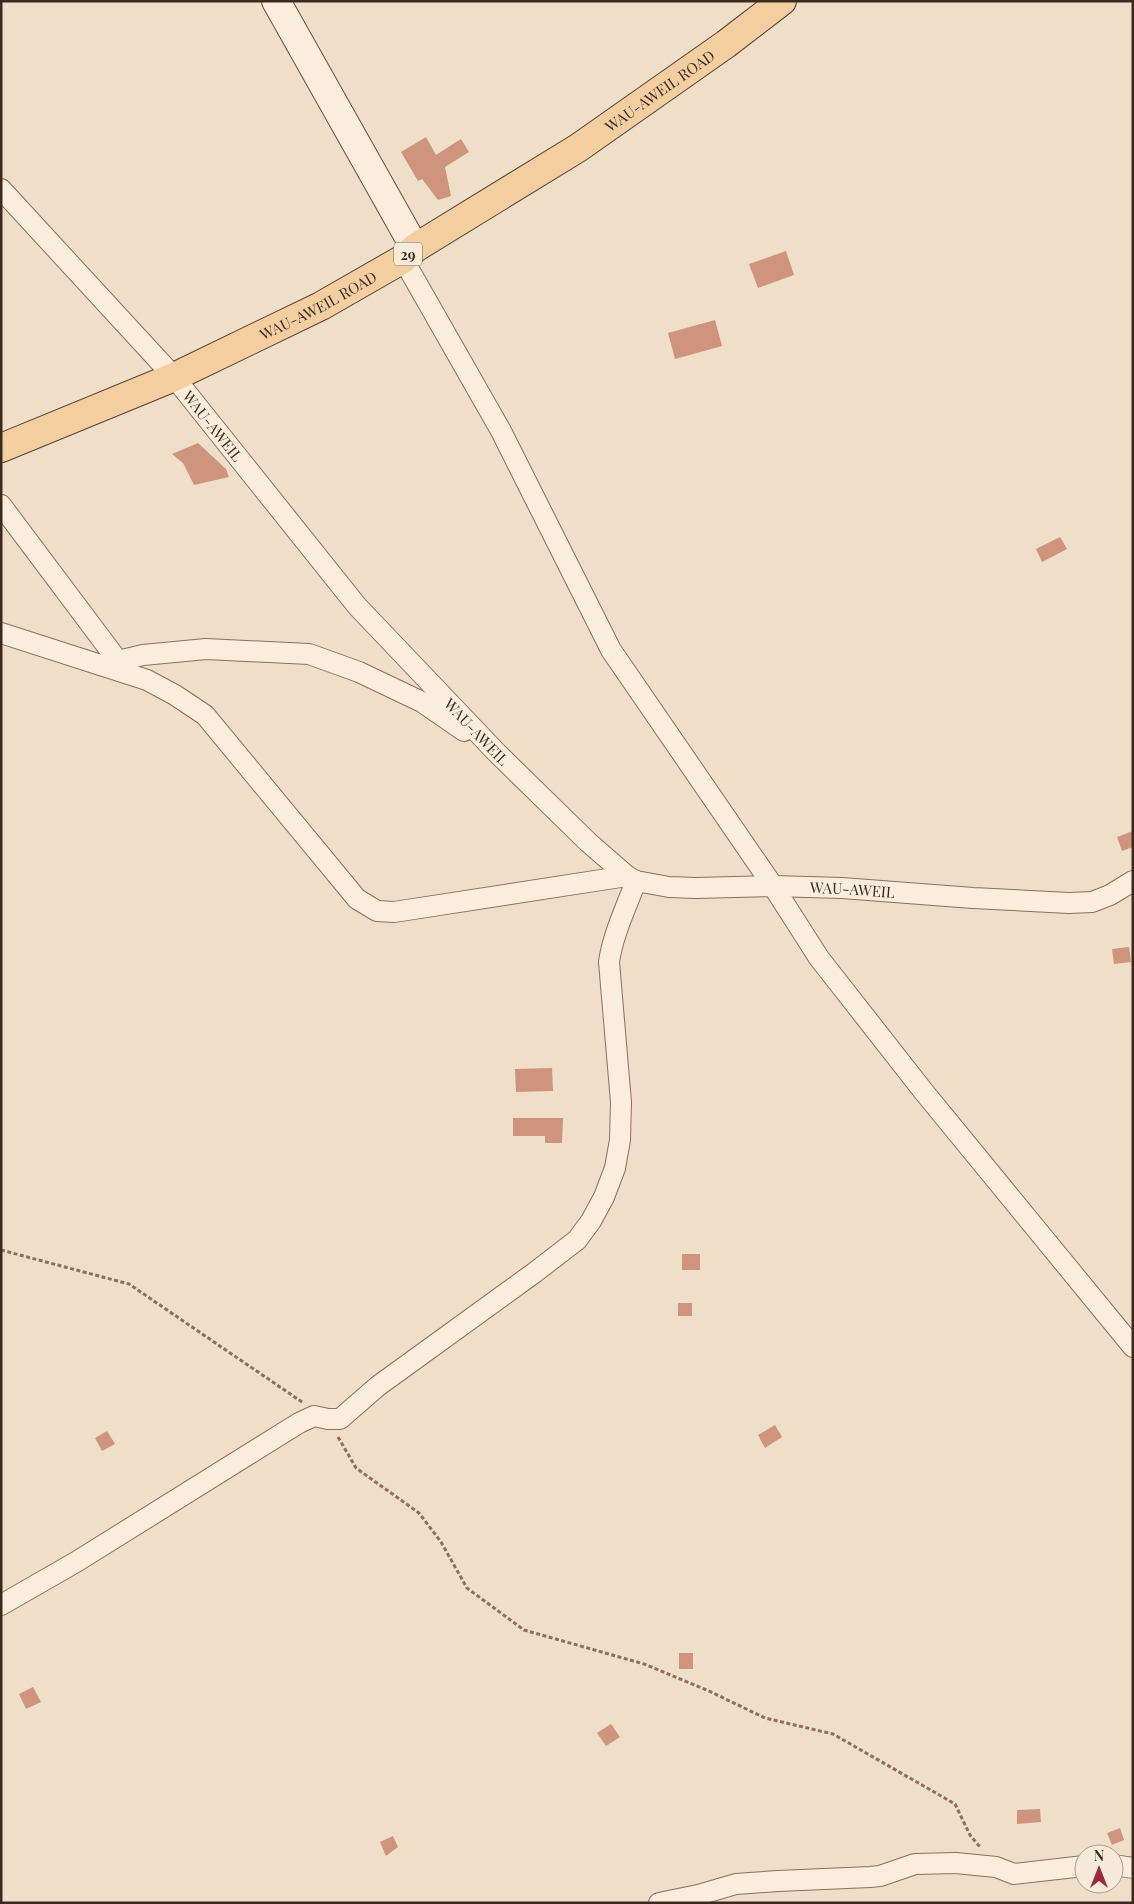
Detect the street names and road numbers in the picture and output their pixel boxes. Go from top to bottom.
street label: WAU-AWEIL ROAD [600,45,718,137]
road number: 29 [394,242,422,266]
street label: WAU-AWEIL ROAD [255,266,380,345]
street label: WAU-AWEIL [178,386,248,465]
street label: WAU-AWEIL [439,693,513,769]
street label: WAU-AWEIL [809,877,896,902]

